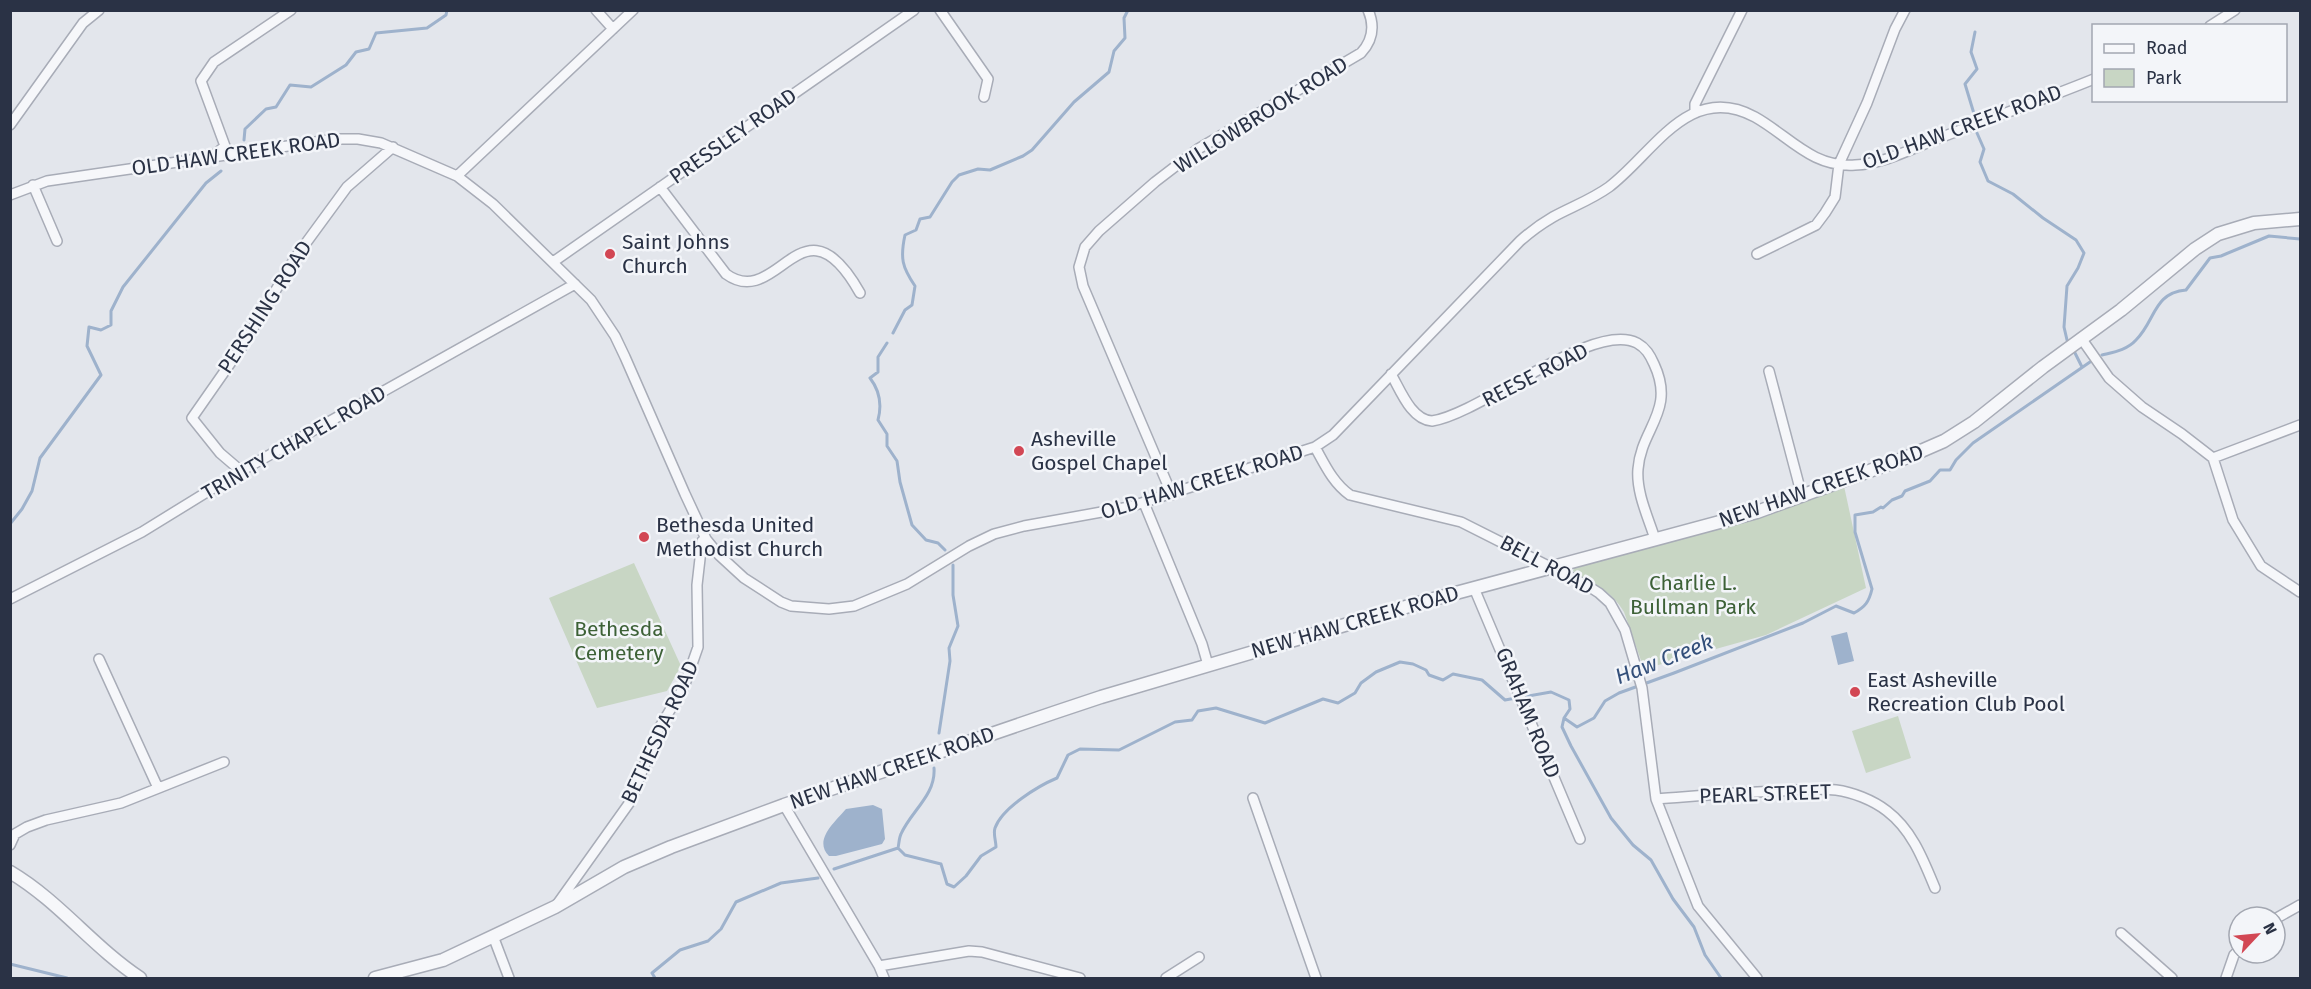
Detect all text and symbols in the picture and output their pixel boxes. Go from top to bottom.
legend [2092,24,2287,102]
text: Road [2146,37,2188,59]
street label: WILLOWBROOK ROAD [1169,51,1353,179]
text: Park [2146,67,2182,89]
street label: OLD HAW CREEK ROAD [1859,79,2065,175]
street label: PRESSLEY ROAD [664,82,802,190]
street label: OLD HAW CREEK ROAD [130,126,342,182]
place label: Saint Johns Church [622,229,730,279]
street label: PERSHING ROAD [212,236,318,378]
marker: Saint Johns Church [603,247,617,261]
street label: REESE ROAD [1478,337,1592,413]
street label: TRINITY CHAPEL ROAD [197,380,391,506]
place label: Asheville Gospel Chapel [1031,426,1167,476]
street label: OLD HAW CREEK ROAD [1098,439,1306,525]
street label: NEW HAW CREEK ROAD [1715,439,1927,533]
marker: Asheville Gospel Chapel [1012,444,1026,458]
place label: Bethesda United Methodist Church [656,512,823,562]
street label: BELL ROAD [1495,529,1599,601]
marker: Bethesda United Methodist Church [637,530,651,544]
park label: Charlie L. Bullman Park [1630,570,1756,620]
street label: NEW HAW CREEK ROAD [1248,580,1462,664]
park label: Bethesda Cemetery [574,616,664,666]
water label: Haw Creek [1611,628,1717,690]
street label: GRAHAM ROAD [1490,644,1566,782]
street label: BETHESDA ROAD [615,656,705,808]
place label: East Asheville Recreation Club Pool [1867,667,2065,717]
marker: East Asheville Recreation Club Pool [1848,685,1862,699]
street label: NEW HAW CREEK ROAD [786,721,998,815]
street label: PEARL STREET [1699,779,1832,809]
north arrow [2227,905,2287,965]
text: N [2259,920,2281,938]

